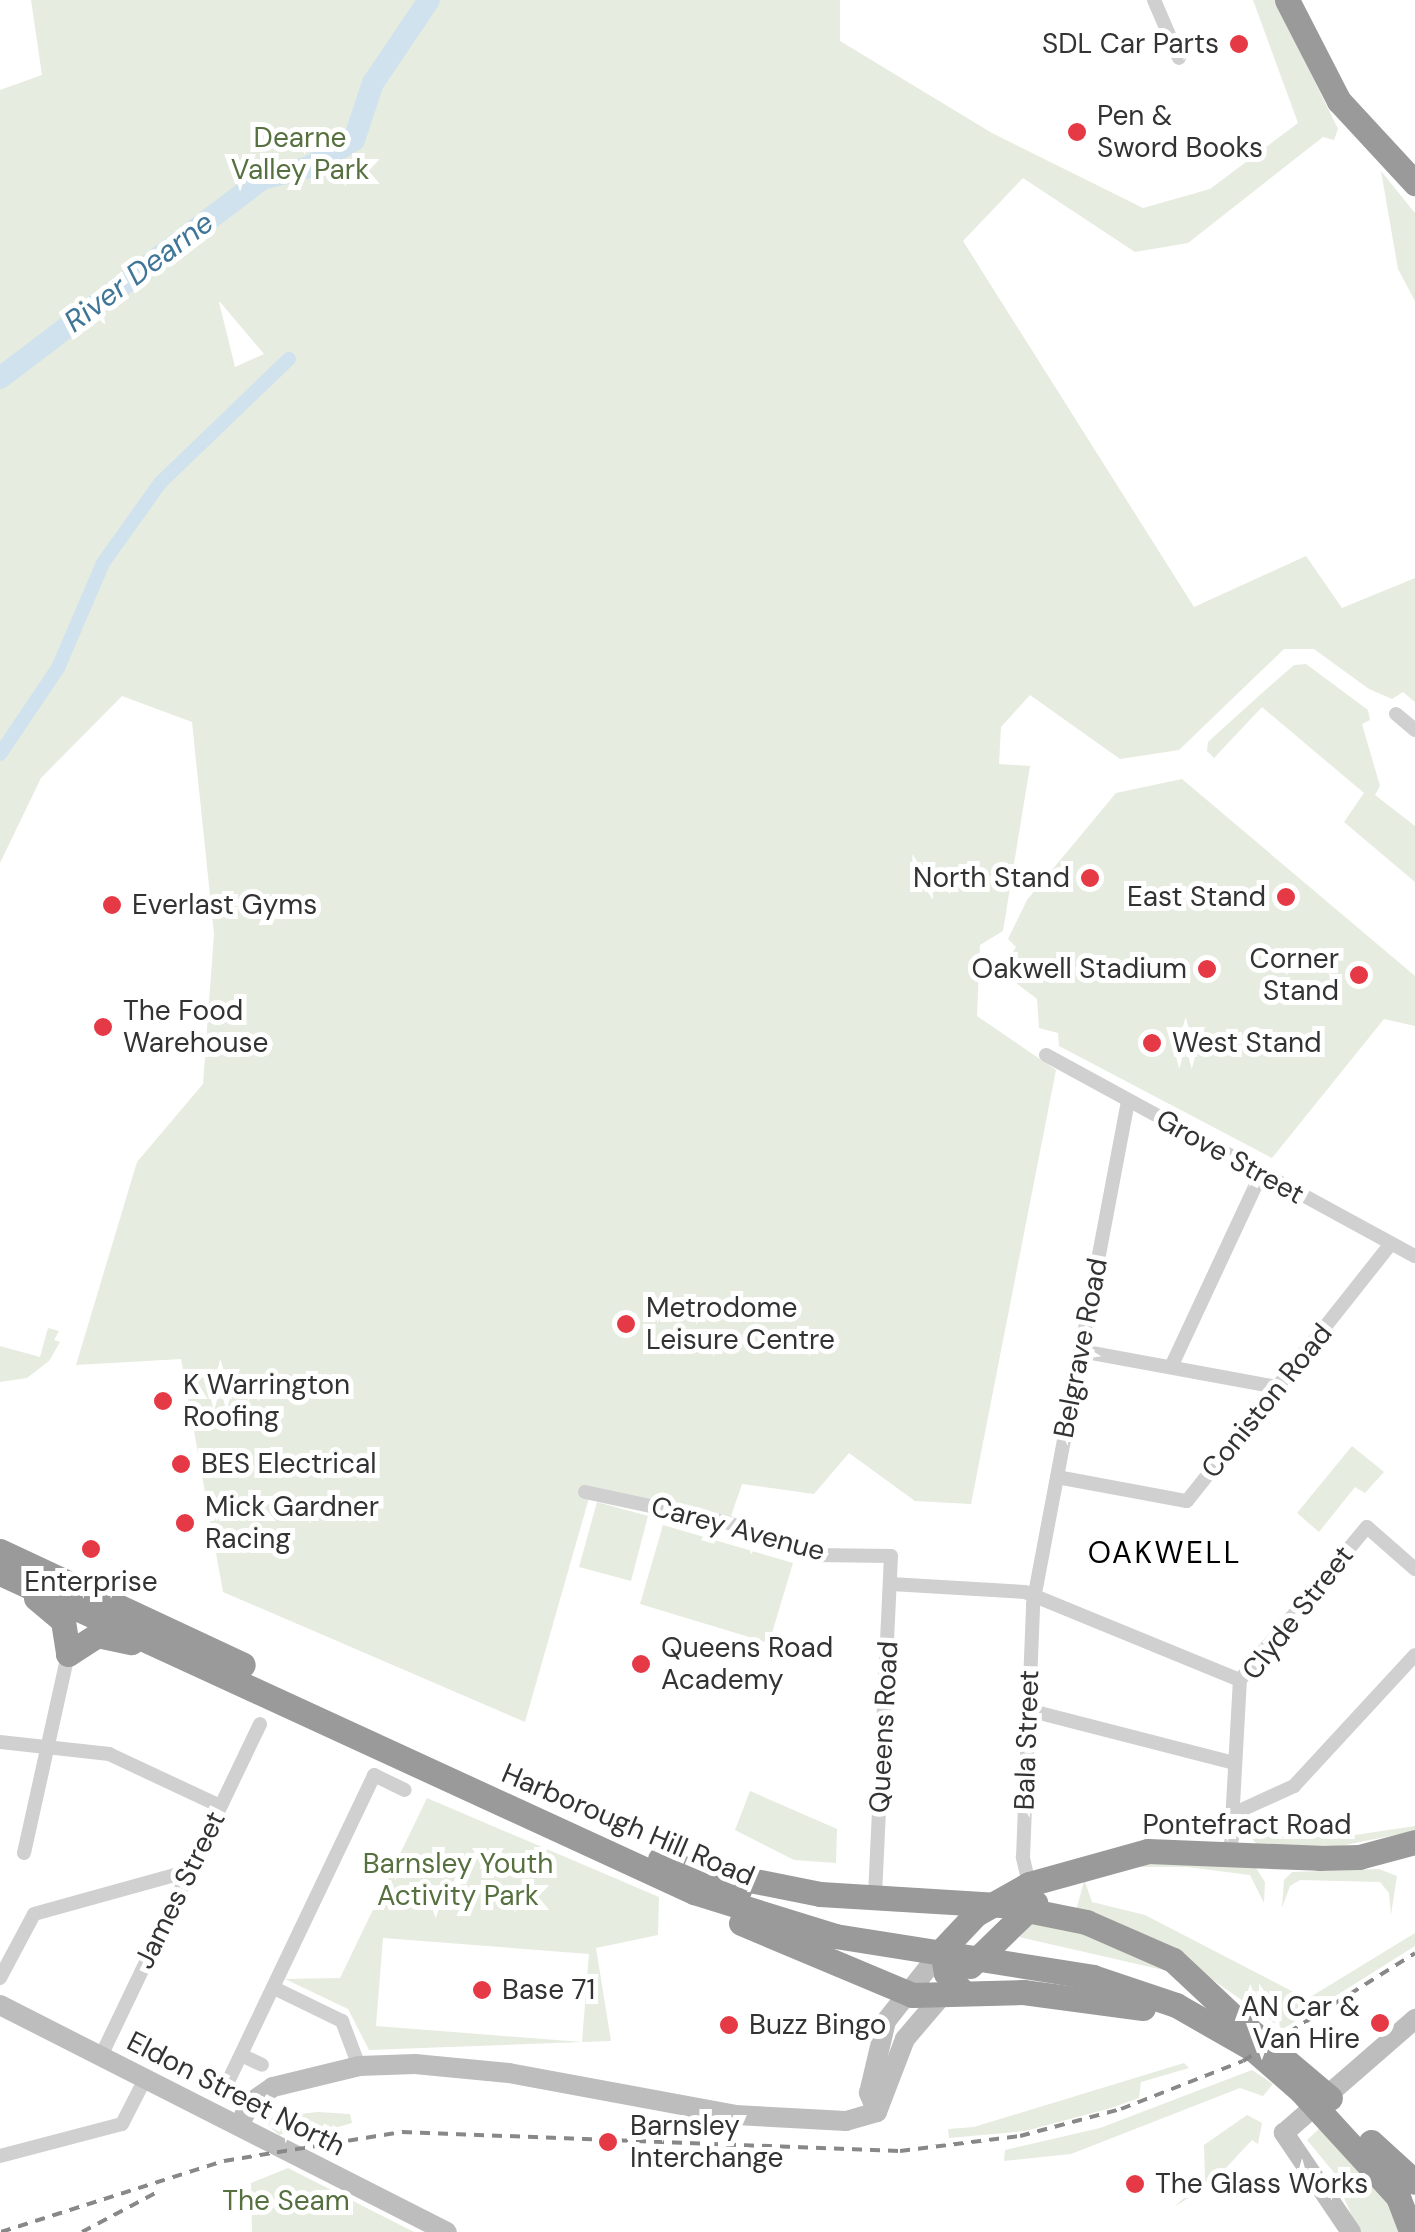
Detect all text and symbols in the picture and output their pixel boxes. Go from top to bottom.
place label: SDL Car Parts [1042,27,1219,61]
marker: SDL Car Parts [1228,33,1250,55]
place label: Pen & Sword Books [1097,99,1263,165]
park label: Dearne Valley Park [231,121,369,187]
marker: Pen & Sword Books [1066,121,1088,143]
water label: River Dearne [57,204,221,340]
place label: North Stand [913,861,1070,895]
marker: North Stand [1079,867,1101,889]
place label: East Stand [1127,880,1266,914]
marker: East Stand [1275,886,1297,908]
place label: Everlast Gyms [132,888,317,922]
marker: Everlast Gyms [101,894,123,916]
place label: Corner Stand [1250,942,1339,1008]
place label: Oakwell Stadium [972,952,1187,986]
marker: Oakwell Stadium [1196,958,1218,980]
marker: Corner Stand [1348,964,1370,986]
place label: The Food Warehouse [123,994,268,1060]
marker: The Food Warehouse [92,1016,114,1038]
place label: West Stand [1172,1026,1322,1060]
marker: West Stand [1141,1032,1163,1054]
street label: Grove Street [1150,1103,1310,1211]
street label: Belgrave Road [1047,1255,1115,1441]
place label: Metrodome Leisure Centre [646,1291,835,1357]
marker: Metrodome Leisure Centre [615,1313,637,1335]
street label: Coniston Road [1195,1317,1339,1485]
place label: K Warrington Roofing [183,1368,350,1434]
marker: K Warrington Roofing [152,1390,174,1412]
place label: BES Electrical [201,1447,377,1481]
marker: BES Electrical [170,1453,192,1475]
place label: Mick Gardner Racing [205,1490,379,1556]
street label: Carey Avenue [647,1490,829,1568]
marker: Mick Gardner Racing [174,1512,196,1534]
district label: OAKWELL [1088,1535,1242,1571]
marker: Enterprise [80,1538,102,1560]
street label: Clyde Street [1235,1539,1361,1687]
place label: Enterprise [24,1565,158,1599]
place label: Queens Road Academy [661,1631,833,1697]
street label: Queens Road [863,1640,905,1814]
marker: Queens Road Academy [630,1653,652,1675]
street label: Bala Street [1008,1669,1046,1811]
street label: Harborough Hill Road [497,1757,759,1893]
street label: James Street [127,1806,233,1974]
street label: Pontefract Road [1143,1808,1351,1842]
park label: Barnsley Youth Activity Park [363,1847,553,1913]
place label: Base 71 [502,1973,595,2007]
marker: Base 71 [471,1979,493,2001]
place label: AN Car & Van Hire [1241,1990,1360,2056]
place label: Buzz Bingo [749,2008,886,2042]
marker: AN Car & Van Hire [1369,2012,1391,2034]
marker: Buzz Bingo [718,2014,740,2036]
street label: Eldon Street North [121,2025,351,2163]
place label: Barnsley Interchange [630,2109,783,2175]
marker: Barnsley Interchange [595,2129,621,2155]
place label: The Glass Works [1155,2167,1368,2201]
marker: The Glass Works [1124,2173,1146,2195]
park label: The Seam [222,2184,350,2218]

